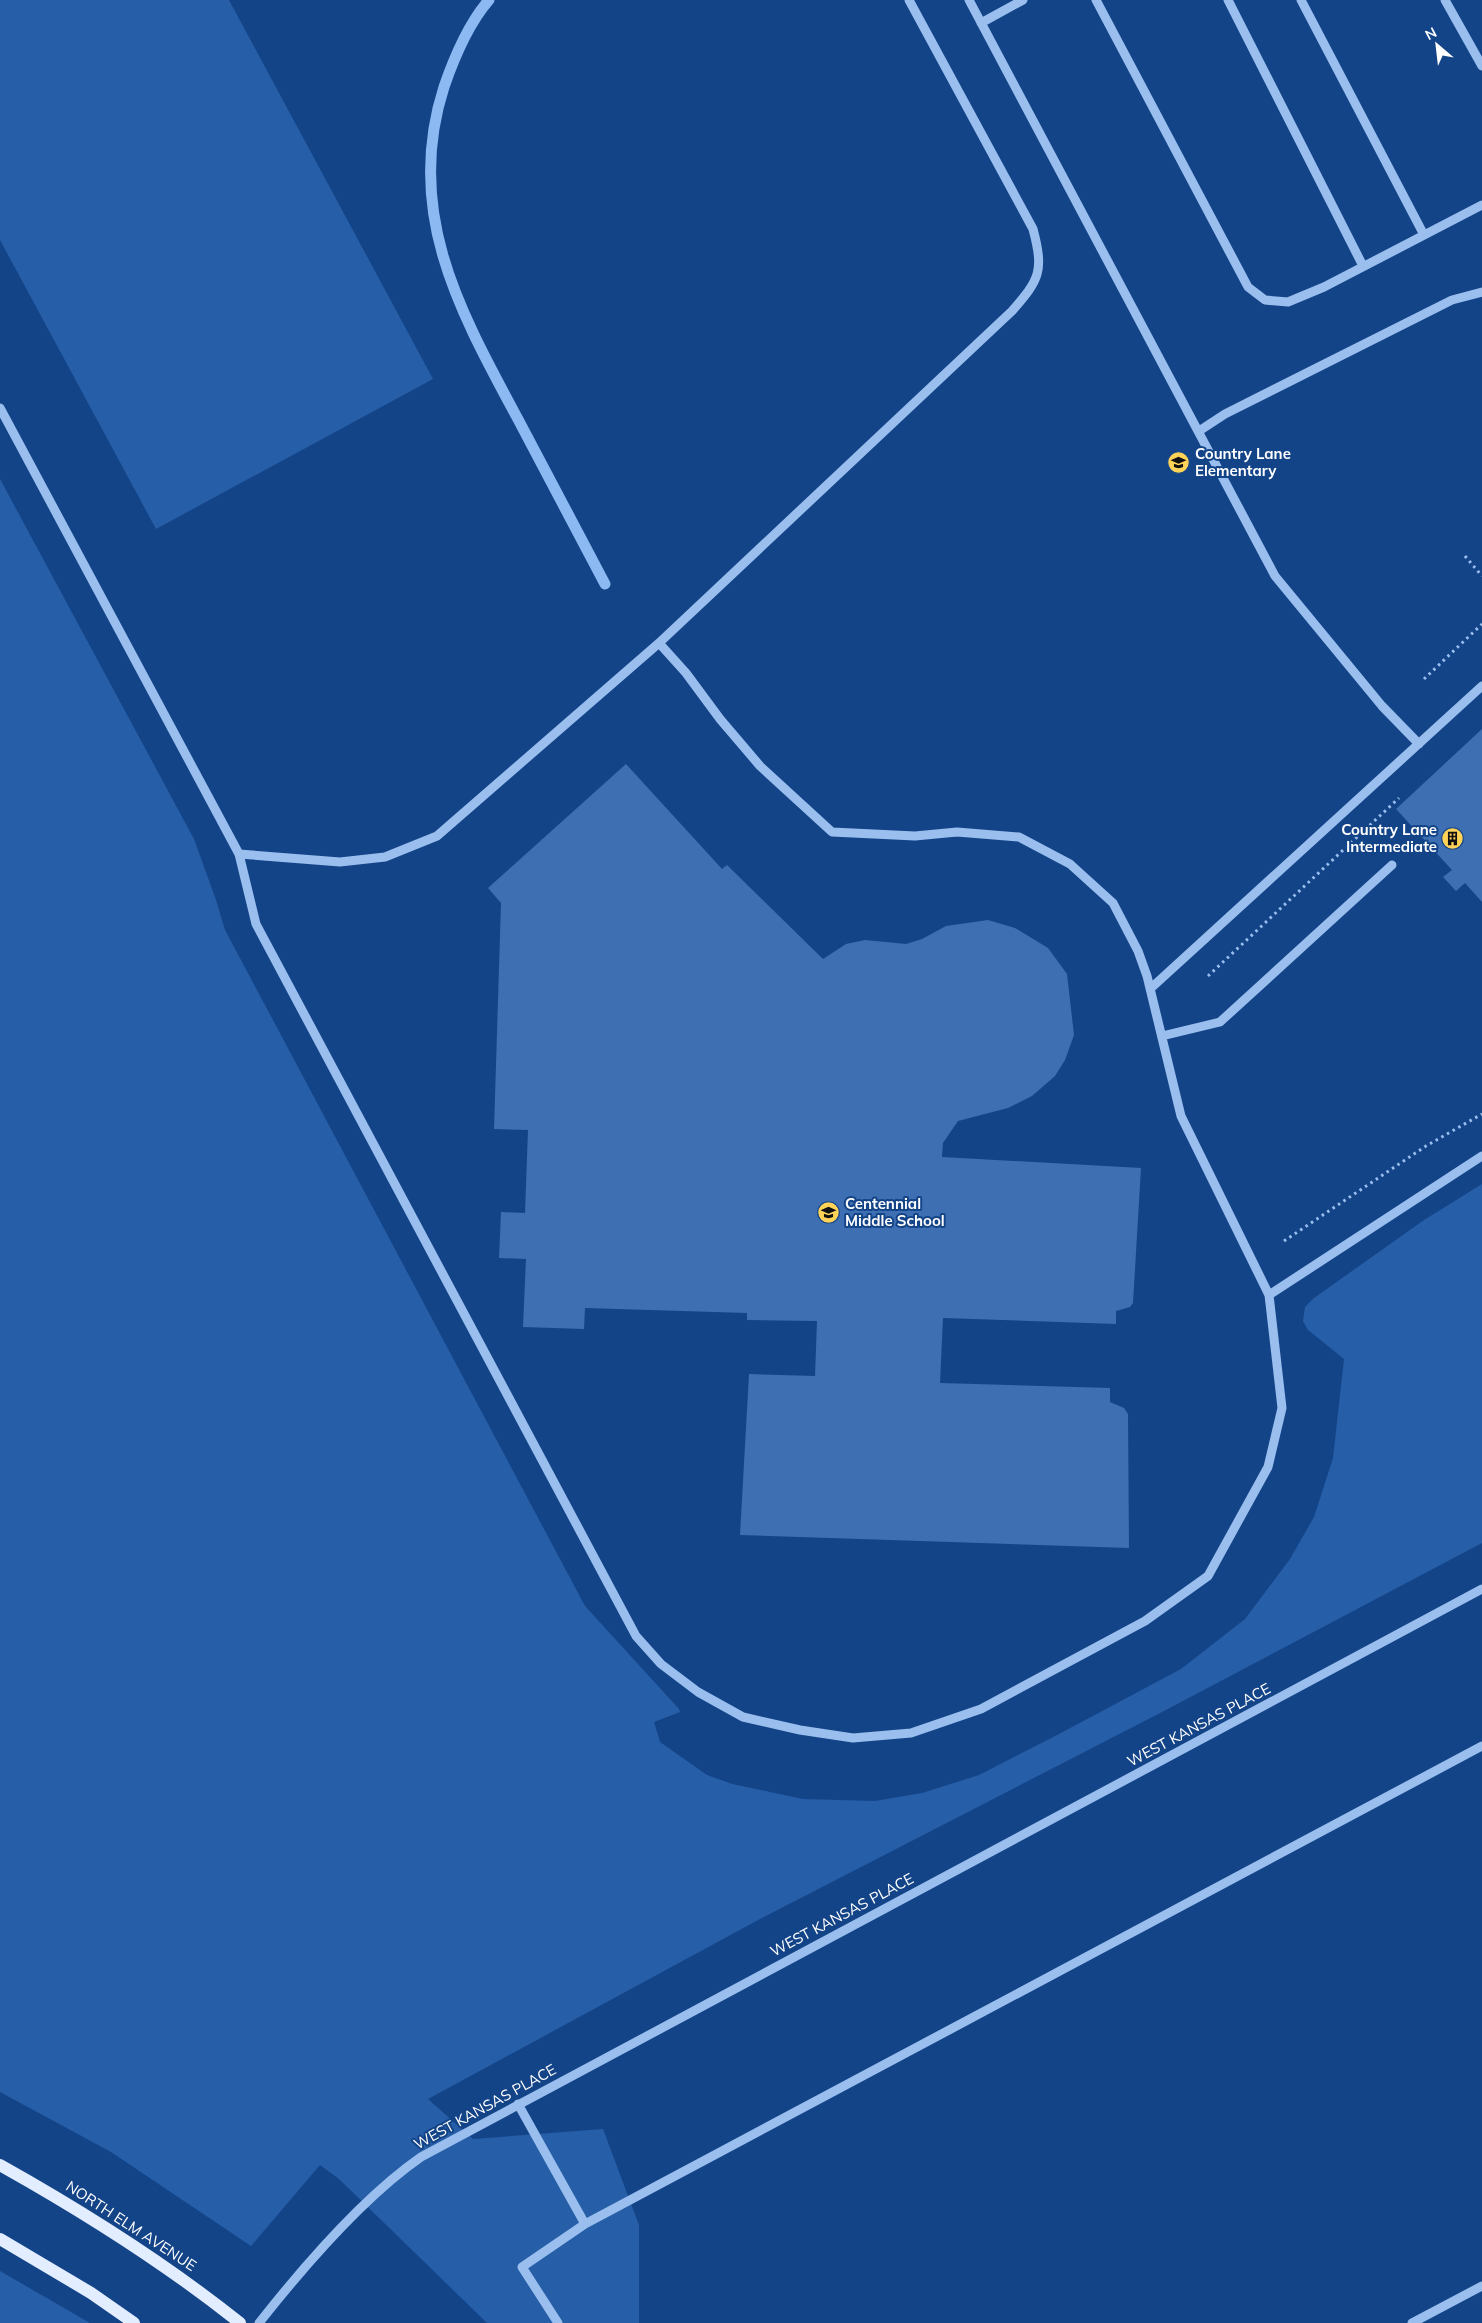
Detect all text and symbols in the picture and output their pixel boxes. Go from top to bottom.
north arrow [1412,20,1462,70]
text: N [1422,23,1440,44]
place label: Country Lane Elementary [1195,444,1291,480]
school or university icon: Country Lane Elementary [1167,451,1191,475]
place label: Country Lane Intermediate [1341,820,1437,856]
building icon: Country Lane Intermediate [1441,827,1465,851]
place label: Centennial Middle School [845,1194,945,1230]
school or university icon: Centennial Middle School [817,1201,841,1225]
street label: WEST KANSAS PLACE [1124,1679,1274,1770]
street label: WEST KANSAS PLACE [767,1869,917,1960]
street label: WEST KANSAS PLACE [410,2059,559,2154]
street label: NORTH ELM AVENUE [63,2176,200,2275]

